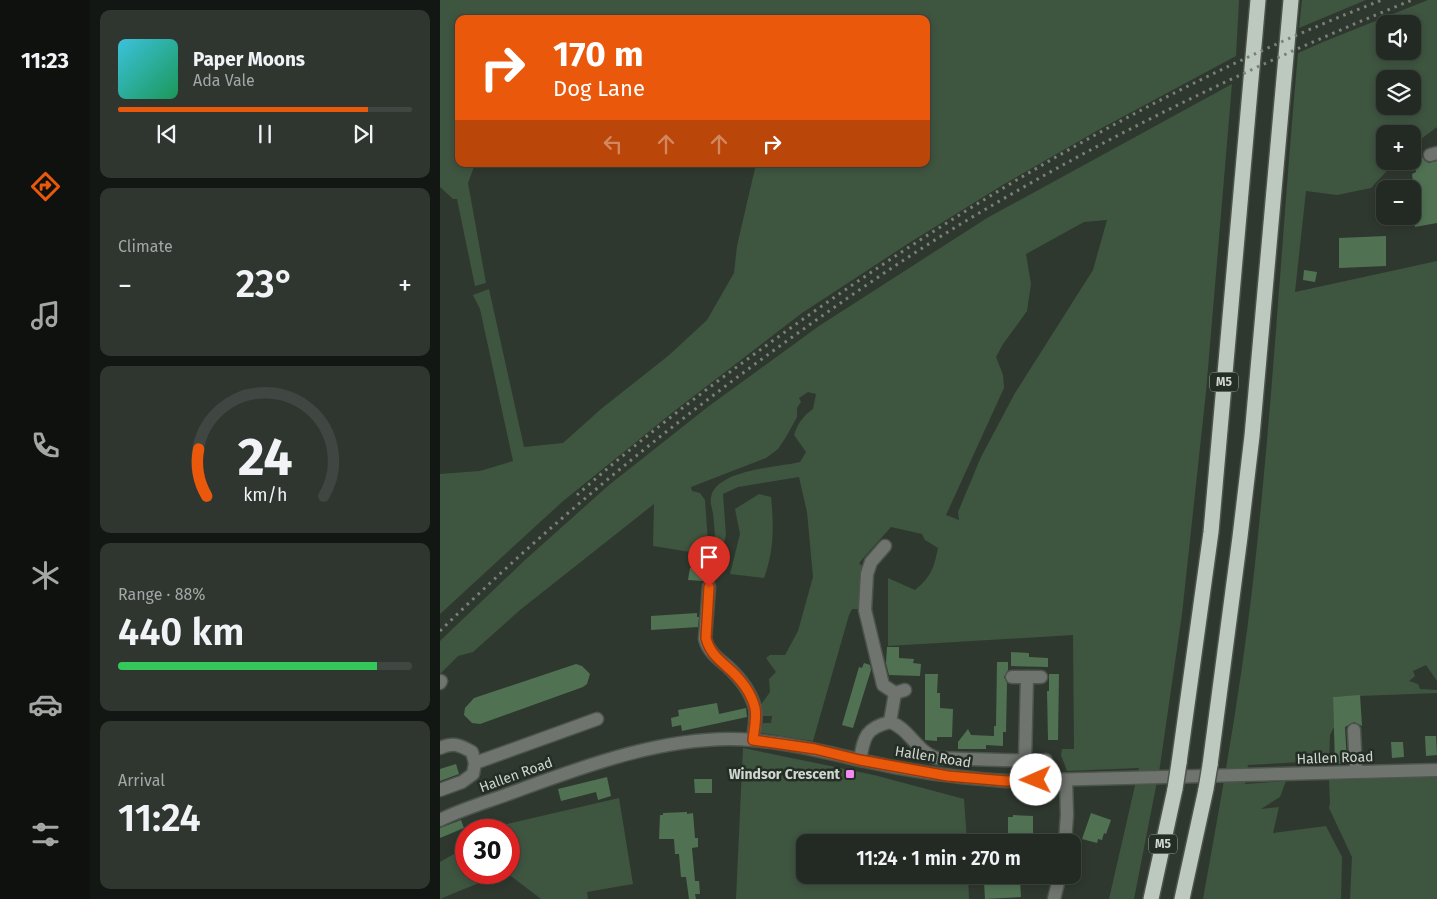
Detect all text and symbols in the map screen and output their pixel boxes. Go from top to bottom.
map controls [1376,15,1421,225]
button: sound [1376,15,1421,60]
text: 170 m [553,33,644,75]
icon: right [470,35,535,100]
text: 11:23 [21,47,69,74]
text: Paper Moons [193,48,305,71]
button: layers [1376,70,1421,115]
text: Ada Vale [193,71,255,90]
text: Dog Lane [553,75,645,102]
icon: previous [153,120,181,148]
icon: pause [251,120,279,148]
icon: next [349,120,377,148]
button: + [1376,125,1421,170]
icon: left [599,130,627,158]
icon: ahead [652,130,680,158]
icon: ahead [705,130,733,158]
icon: right [758,130,786,158]
icon: directions [28,169,63,204]
button: − [1376,180,1421,225]
text: Climate [118,237,173,256]
text: 23° [236,261,294,307]
text: − [118,269,132,302]
text: + [398,269,412,302]
icon: music [28,298,63,333]
road number: M5 [1210,372,1238,392]
text: 24 [238,426,292,489]
icon: phone [28,428,63,463]
text: km/h [243,484,287,506]
pin [688,536,730,587]
icon: arrive [695,543,723,571]
icon: climate [28,558,63,593]
text: Range · 88% [118,585,206,604]
text: 440 km [118,609,244,655]
icon: car [28,687,63,722]
street label: Hallen Road [894,743,972,771]
street label: Hallen Road [1296,748,1374,768]
position arrow [1009,753,1061,805]
street label: Hallen Road [477,754,555,796]
place label: Windsor Crescent [729,766,841,783]
marker: Windsor Crescent [844,768,856,780]
text: Arrival [118,771,165,790]
text: 11:24 [118,795,201,841]
icon: filters [28,817,63,852]
speed limit sign: 30 [455,819,520,884]
road number: M5 [1149,834,1177,854]
text: 11:24 · 1 min · 270 m [856,847,1021,870]

